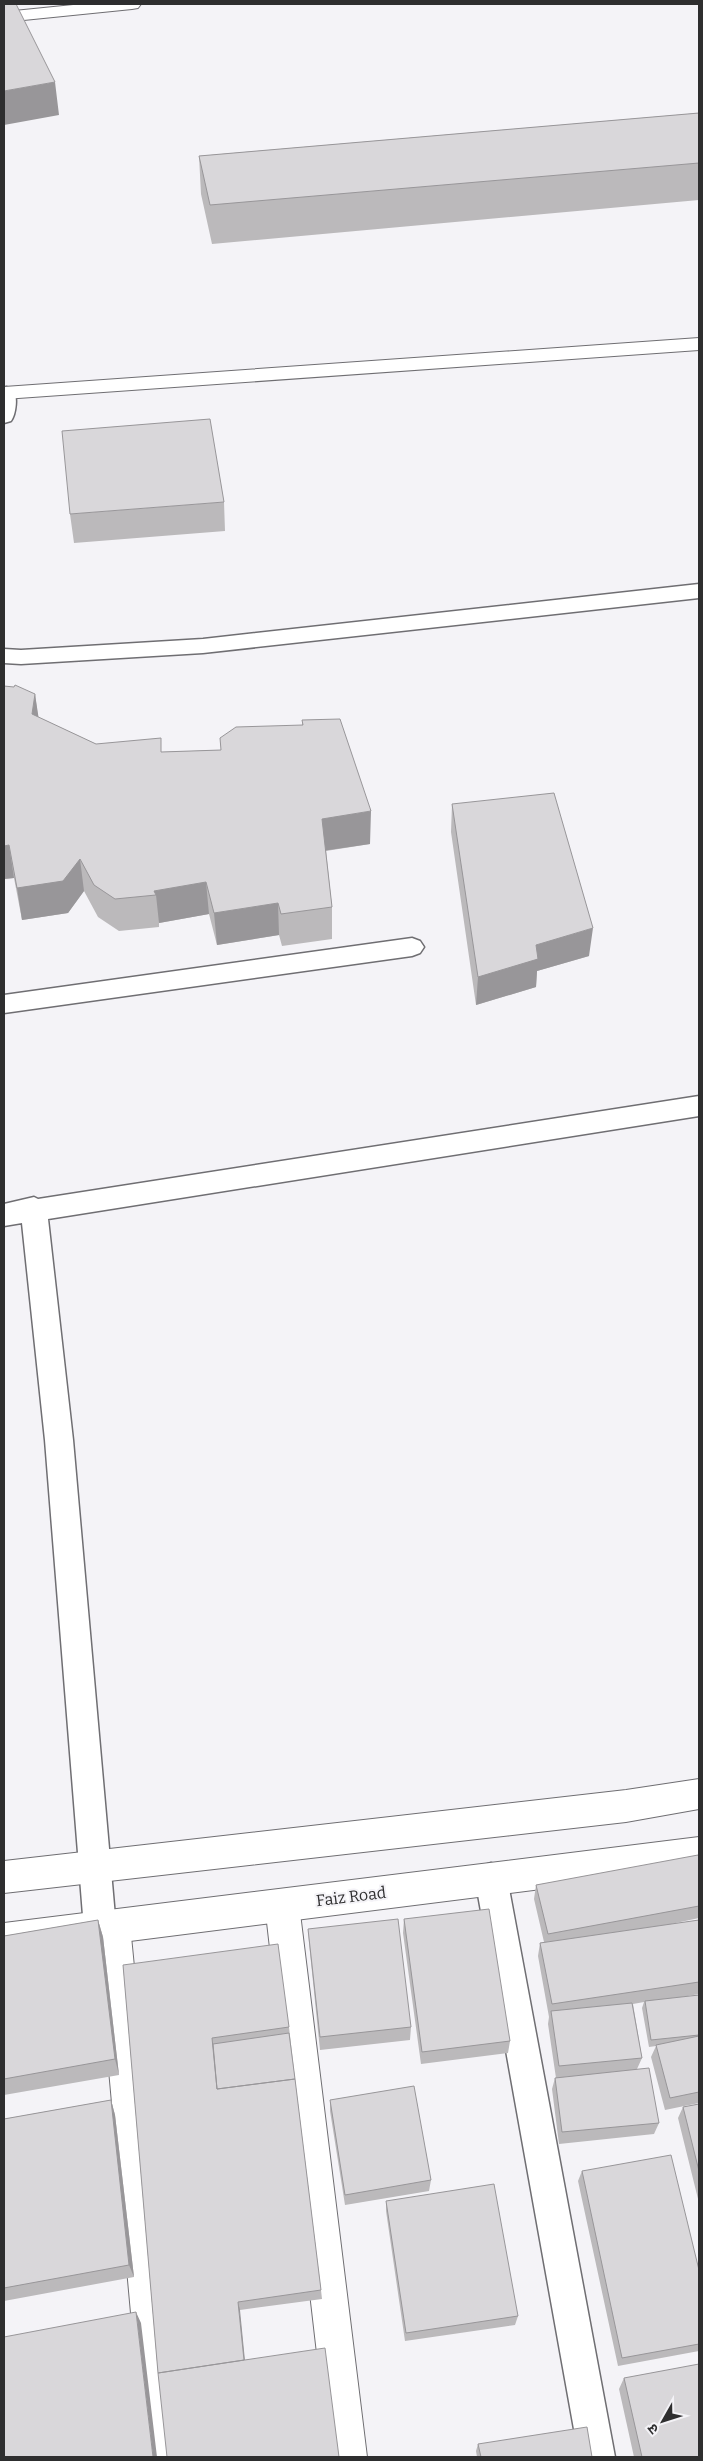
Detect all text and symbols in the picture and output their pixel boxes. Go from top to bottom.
street label: Faiz Road [315,1883,388,1910]
north arrow [638,2396,688,2446]
text: उ [644,2420,662,2437]

